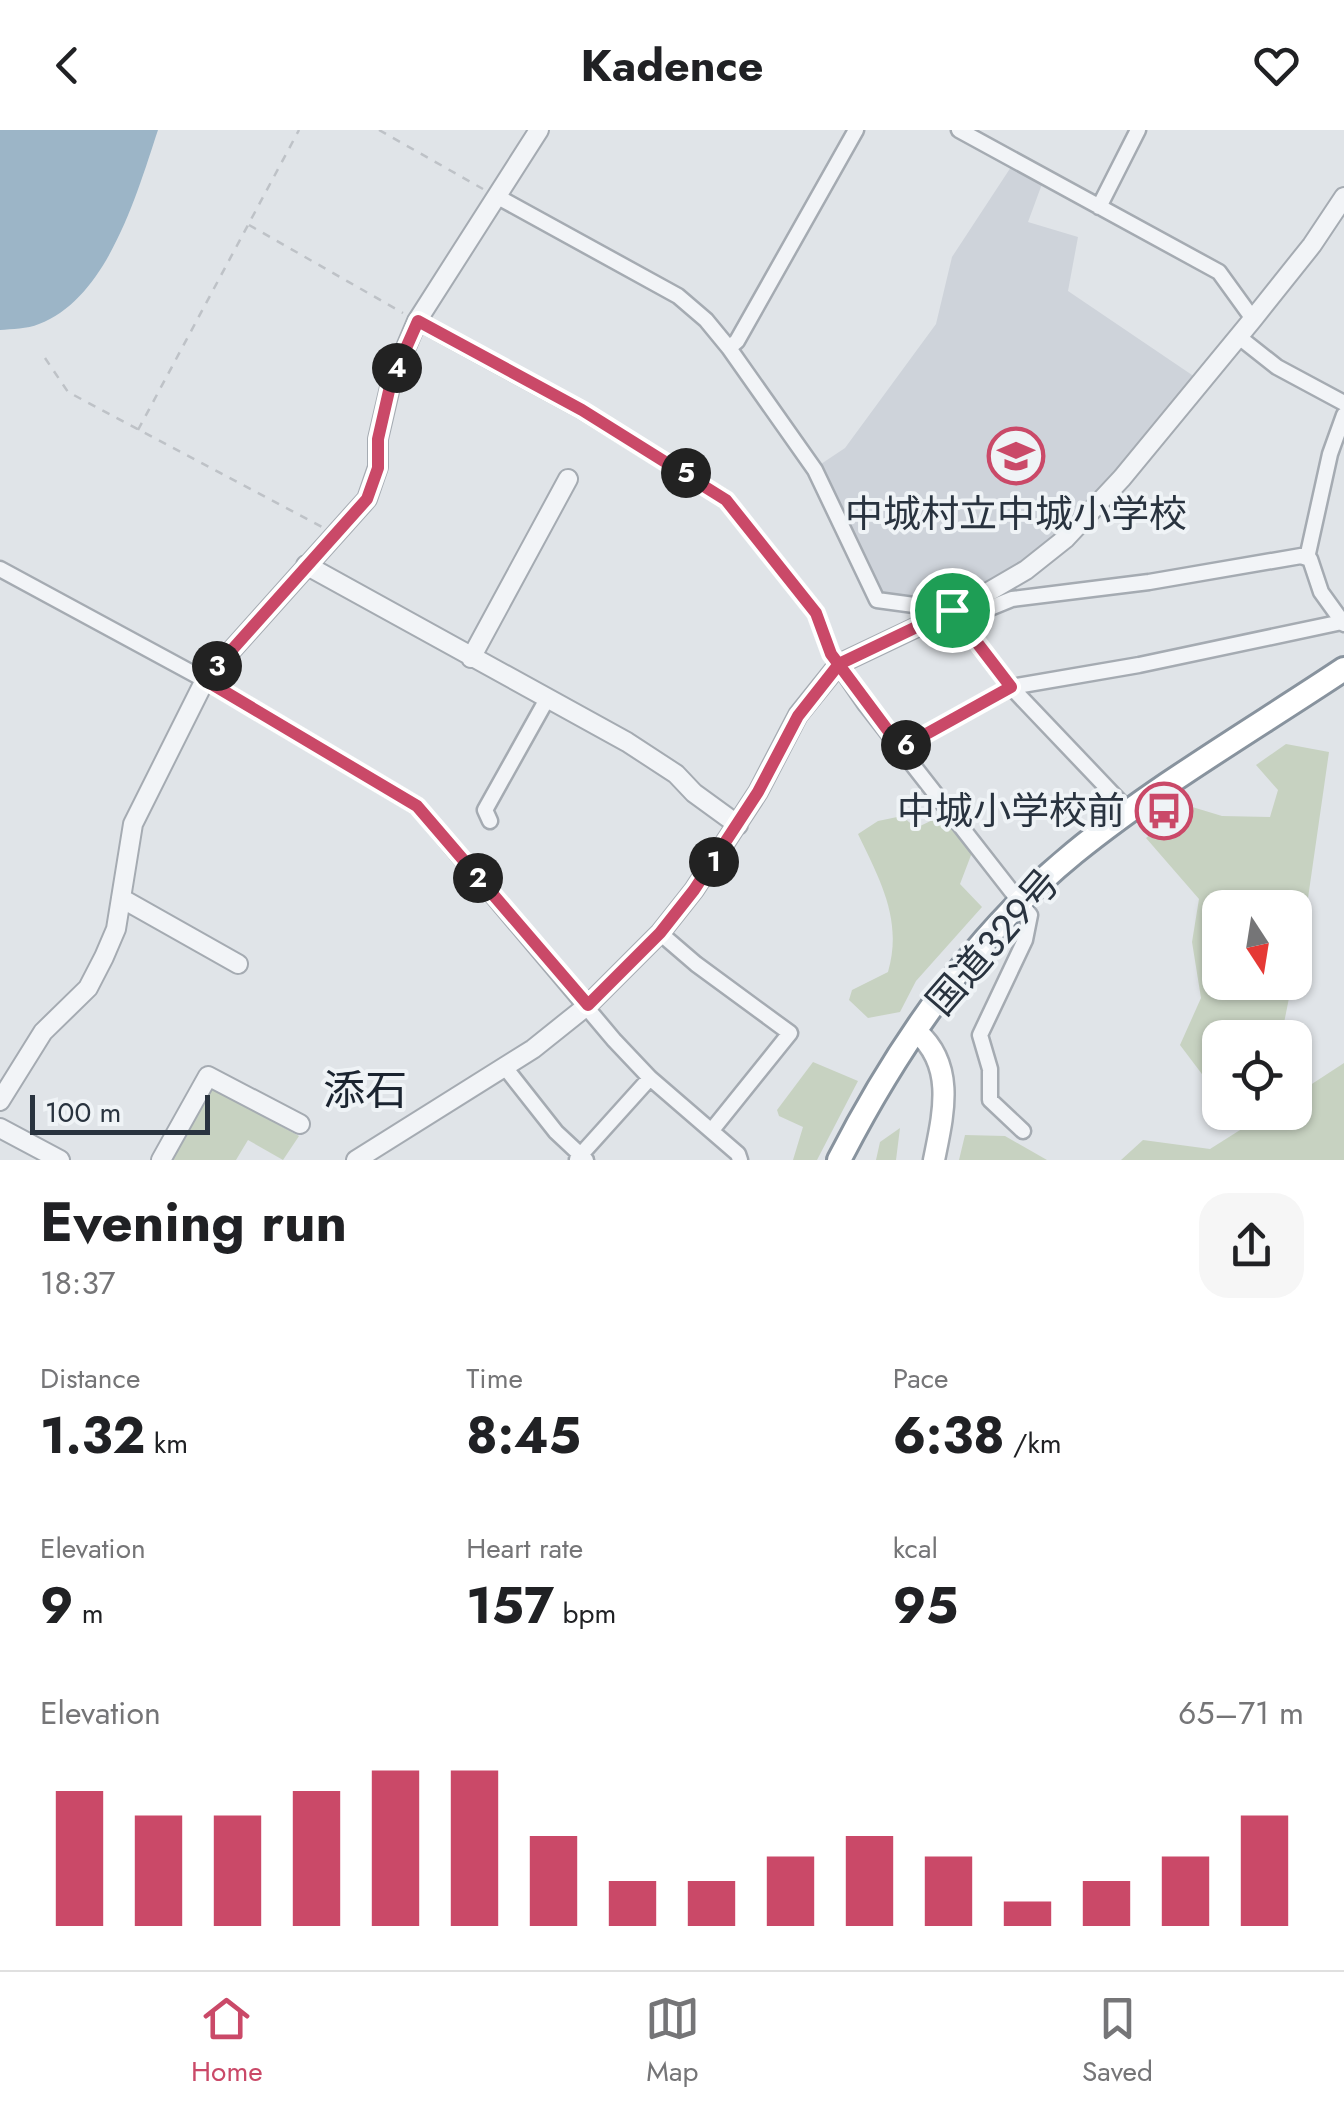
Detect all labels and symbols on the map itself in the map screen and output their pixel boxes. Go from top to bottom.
pin: 4 [372,343,422,393]
school or university icon: 中城村立中城小学校 [986,426,1046,486]
pin: 5 [661,448,711,498]
place label: 中城村立中城小学校 [845,486,1187,541]
pin [910,568,995,653]
pin: 3 [192,641,242,691]
pin: 6 [881,720,931,770]
bus stop icon: 中城小学校前 [1134,781,1194,841]
place label: 中城小学校前 [897,783,1125,838]
pin: 1 [689,837,739,887]
pin: 2 [453,853,503,903]
street label: 国道329号 [913,856,1072,1027]
north arrow [1202,890,1312,1000]
district label: 添石 [323,1060,407,1121]
scale bar [30,1090,210,1134]

